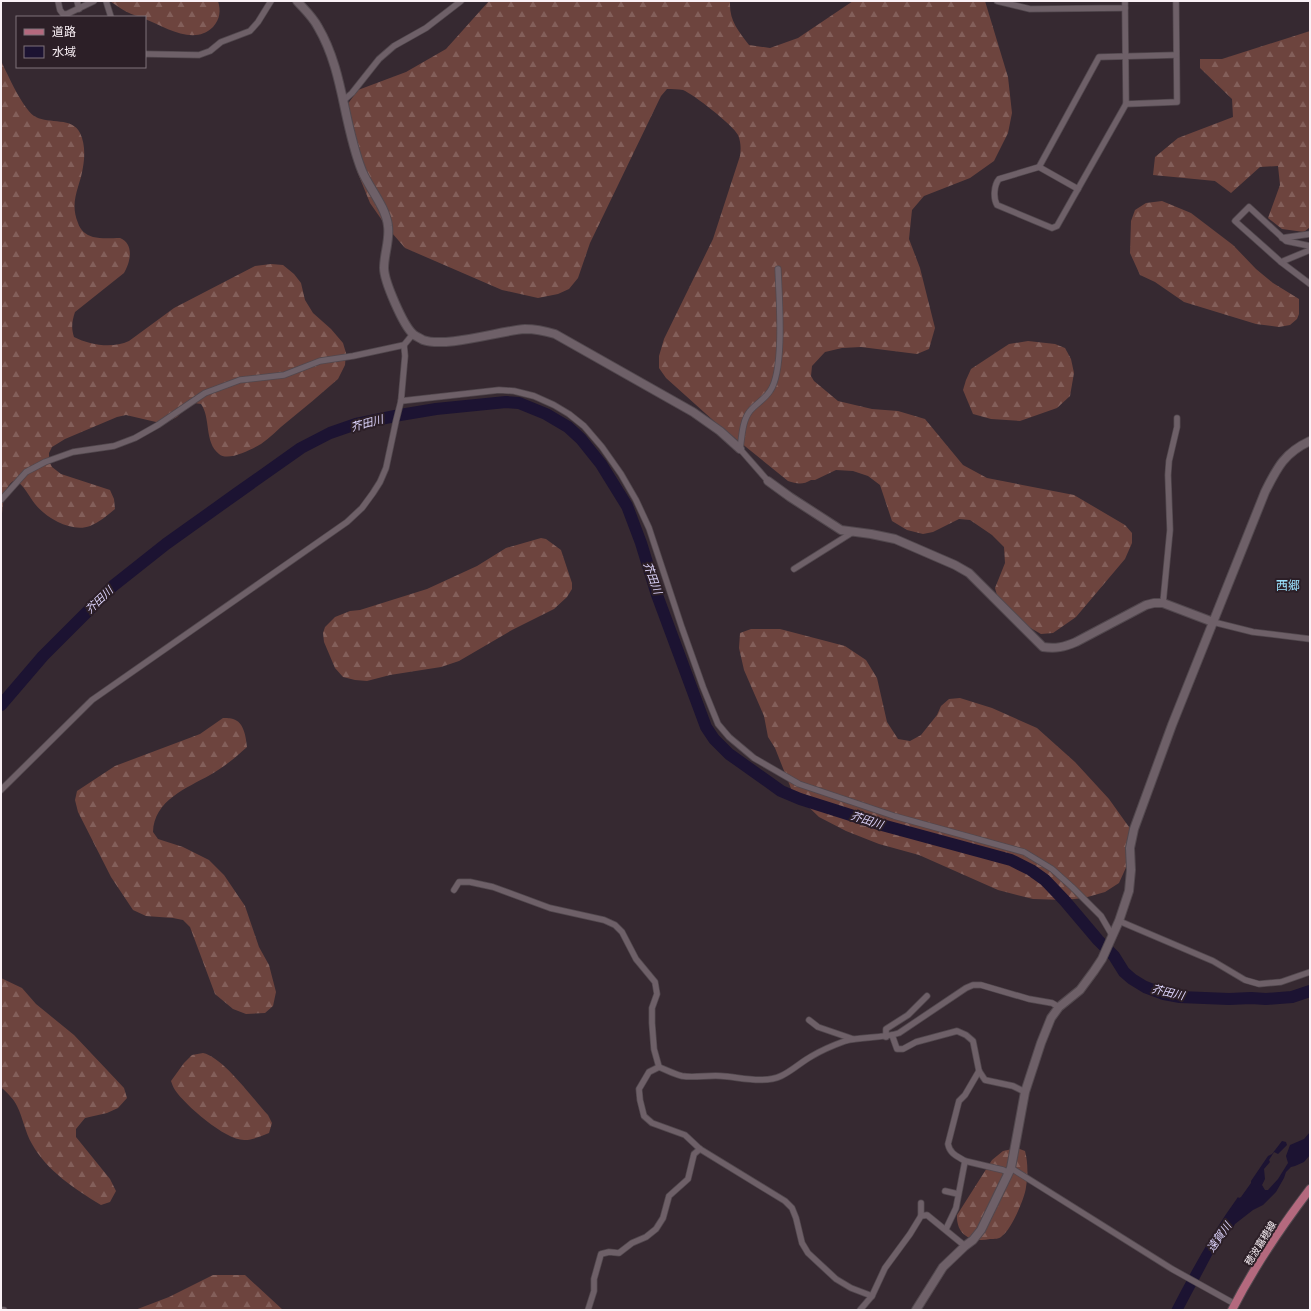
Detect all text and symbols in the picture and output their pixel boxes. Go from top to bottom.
legend [16,16,146,68]
text: 道路 [52,24,76,39]
text: 水域 [52,44,76,59]
water label: 芥田川 [349,412,385,433]
water label: 芥田川 [642,560,666,596]
district label: 西郷 [1276,578,1300,593]
water label: 芥田川 [82,583,116,616]
water label: 芥田川 [849,808,886,831]
water label: 芥田川 [1151,981,1187,1002]
water label: 遠賀川 [1204,1219,1234,1254]
street label: 穂波嘉穂線 [1242,1219,1278,1267]

